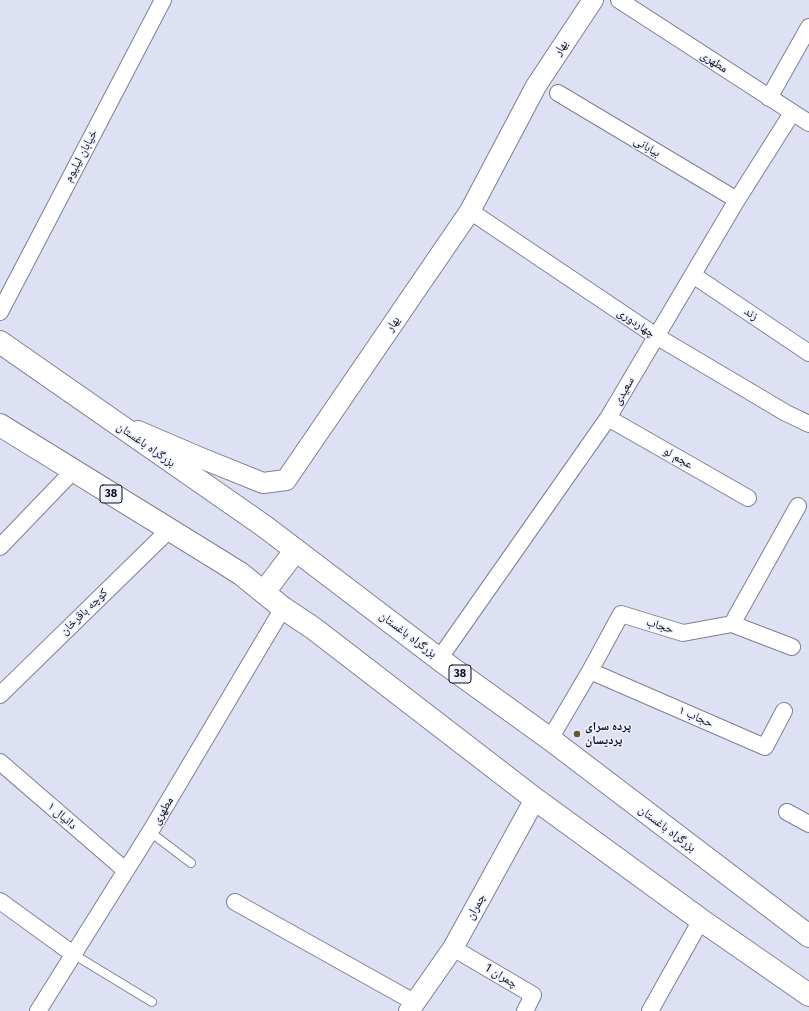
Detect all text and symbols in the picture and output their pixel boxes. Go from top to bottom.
street label: بهار [551,38,571,58]
street label: مطهری [698,48,730,76]
street label: خیابان لیلیوم [61,127,101,185]
street label: بیابانی [631,133,663,161]
street label: زند [741,304,761,324]
street label: چهاردوری [614,305,658,341]
street label: بهار [383,314,403,334]
street label: سعیدی [610,374,638,408]
street label: بزرگراه باغستان [114,420,178,470]
street label: عجم لو [661,444,695,472]
road number: 38 [100,485,122,503]
street label: کوچه باقرخان [57,586,111,638]
street label: بزرگراه باغستان [376,609,440,661]
street label: حجاب [645,615,675,637]
road number: 38 [449,665,471,683]
street label: حجاب ۱ [676,703,716,731]
place label: پرده سرای پردیسان [585,720,631,748]
marker: پرده سرای پردیسان [572,729,582,739]
street label: مطهری [149,794,177,828]
street label: دانیال ۱ [44,799,80,833]
street label: بزرگراه باغستان [635,803,699,855]
street label: چمران [463,892,489,922]
street label: چمران 1 [482,961,520,991]

